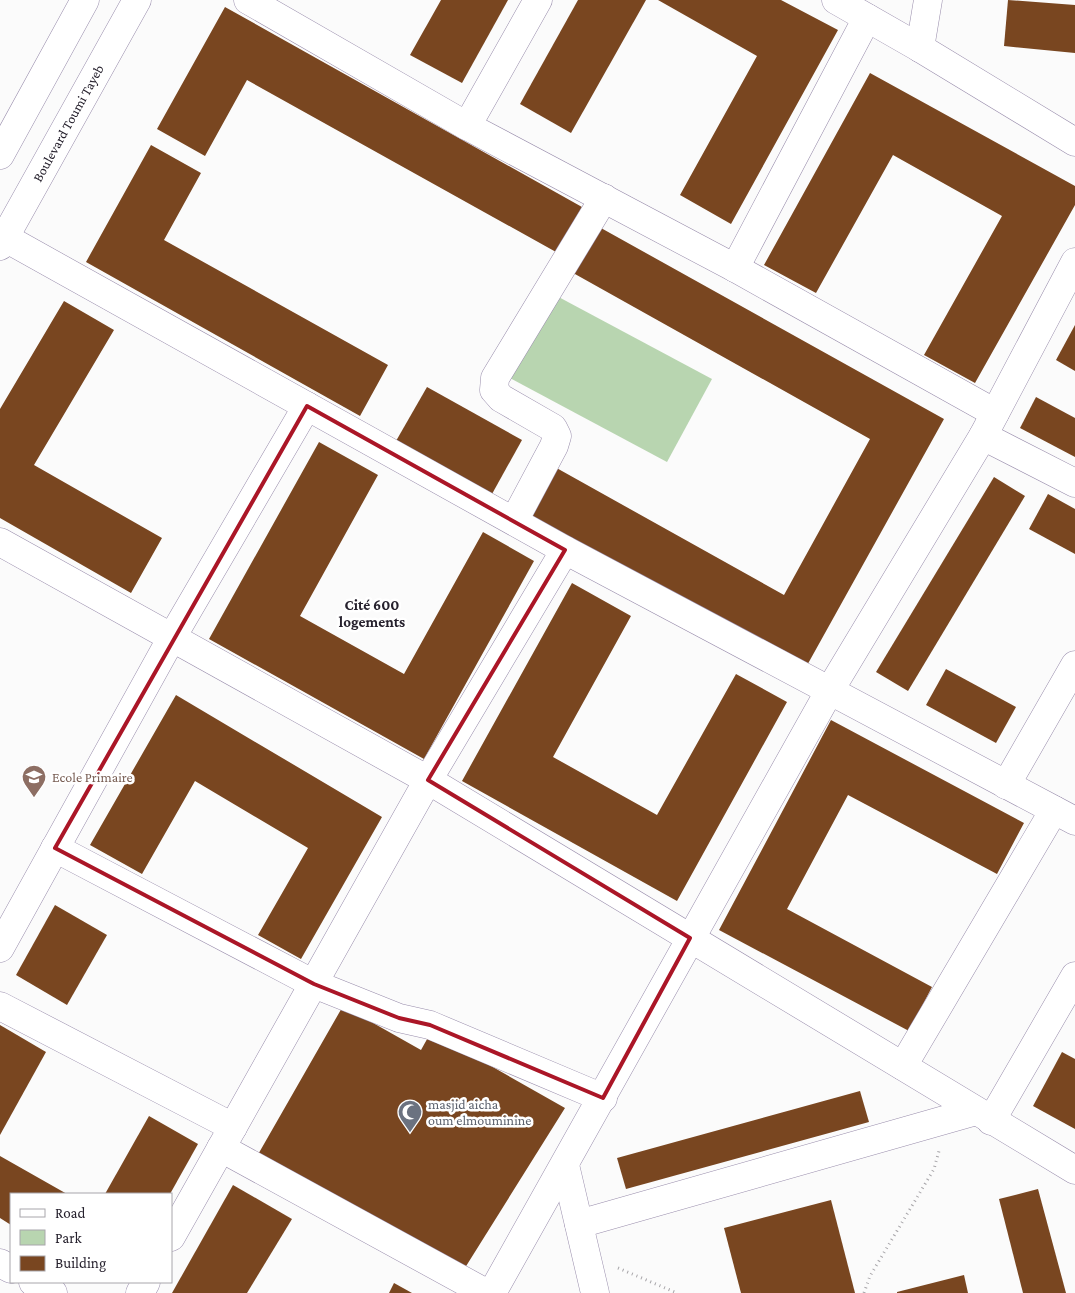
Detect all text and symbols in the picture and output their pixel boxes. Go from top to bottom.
street label: Boulevard Toumi Tayeb [29,62,107,184]
district label: Cité 600 logements [339,597,405,630]
school or university icon: Ecole Primaire [21,764,47,798]
place label: Ecole Primaire [52,769,133,785]
place label: masjid aicha oum elmouminine [428,1096,531,1128]
mosque icon: masjid aicha oum elmouminine [397,1099,423,1133]
legend [10,1193,172,1283]
text: Road [55,1205,86,1221]
text: Park [55,1230,82,1246]
text: Building [55,1255,106,1272]

